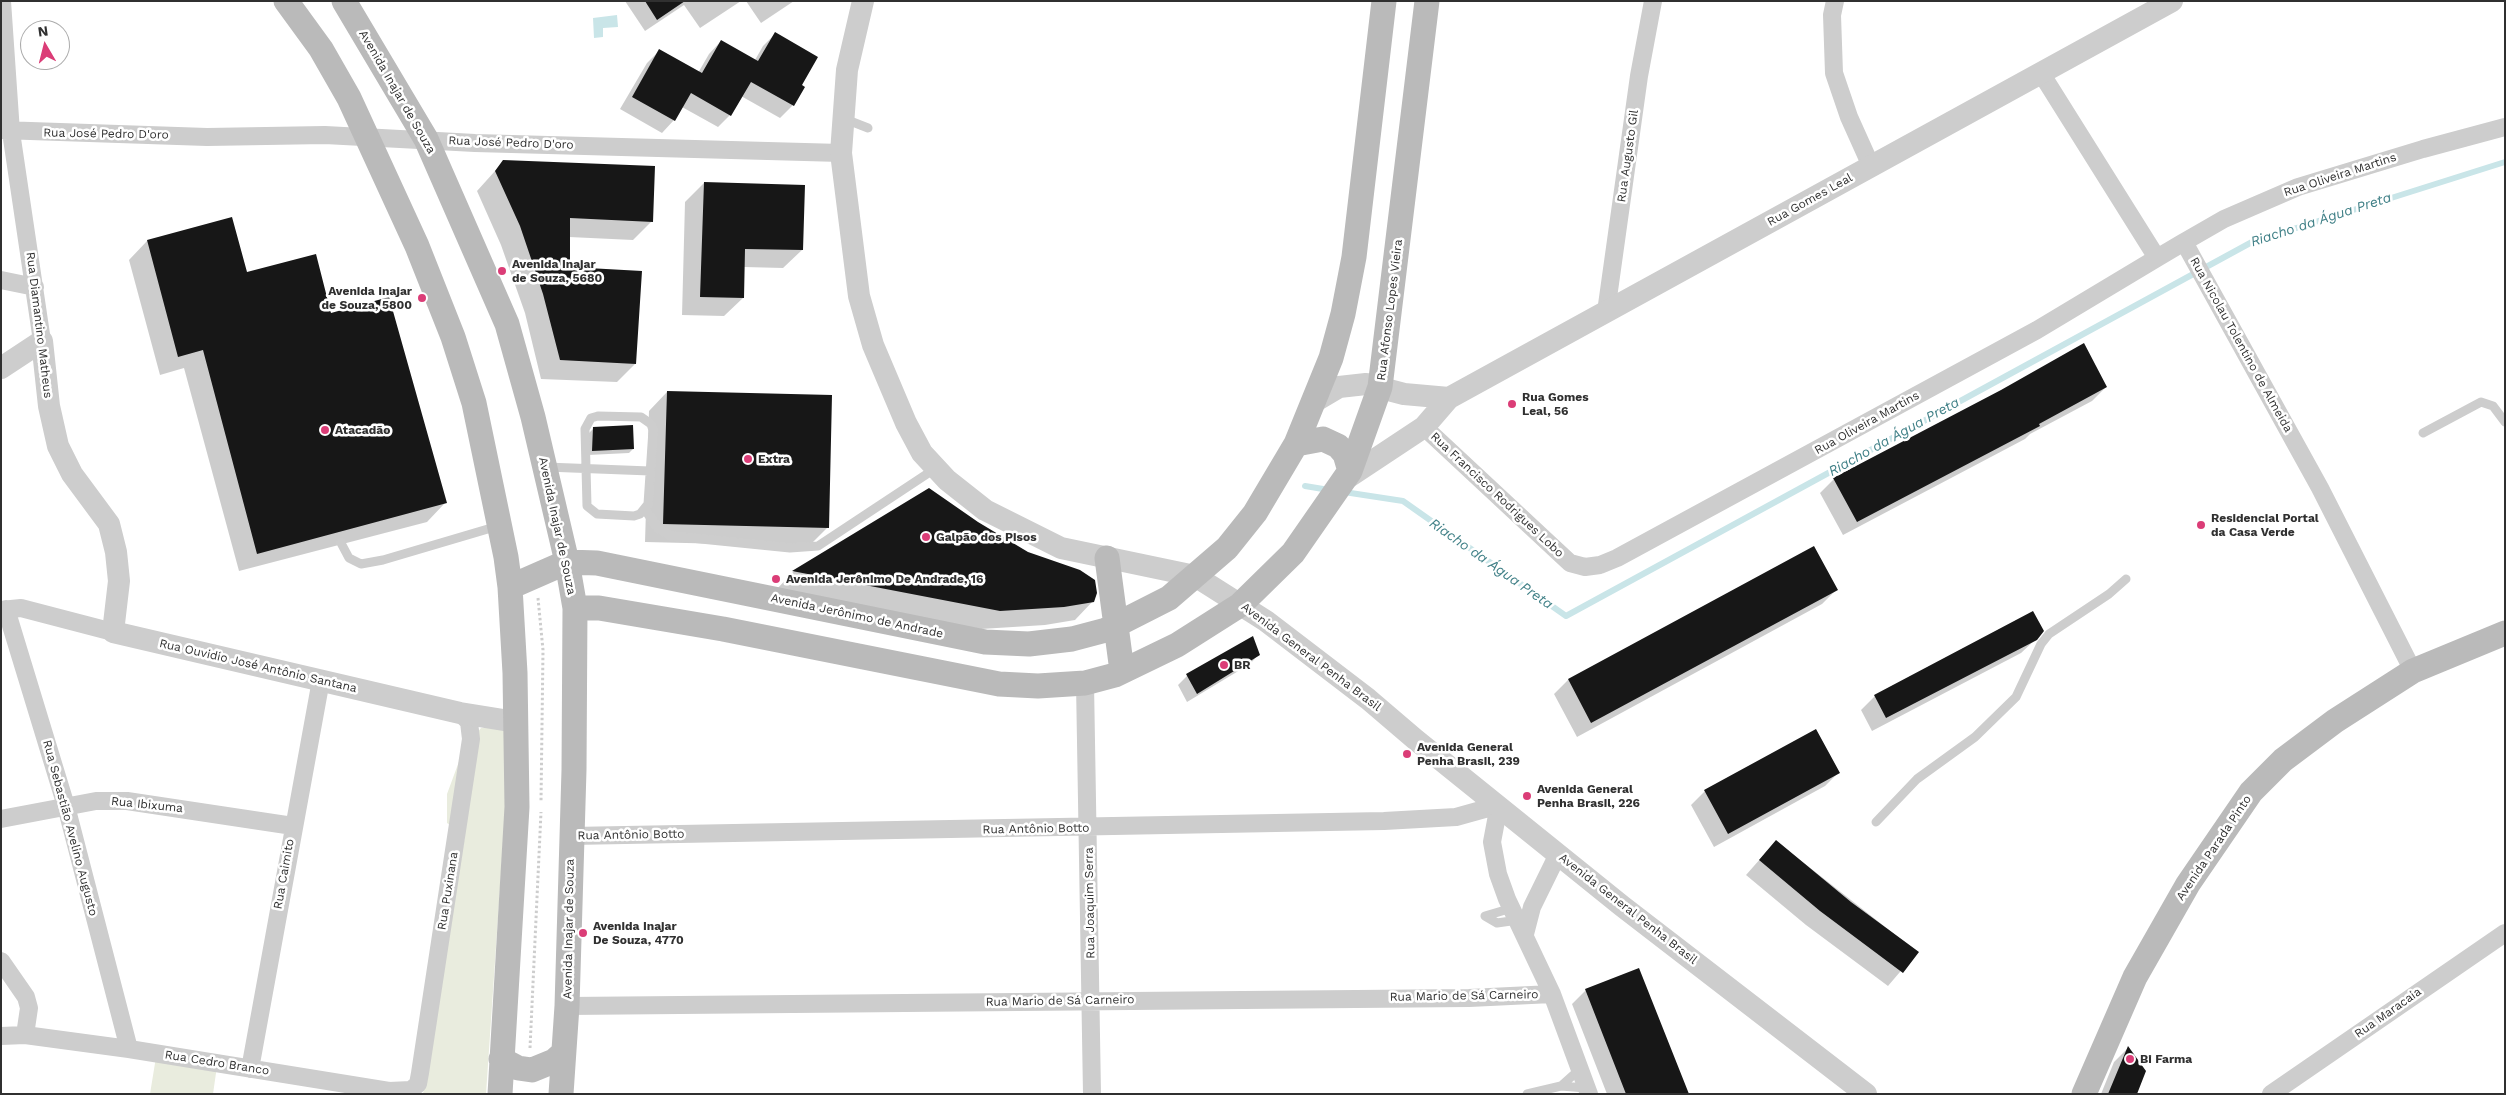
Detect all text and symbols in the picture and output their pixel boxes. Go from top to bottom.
north arrow [20,20,70,70]
text: N [37,22,49,40]
street label: Avenida Inajar de Souza [356,28,438,156]
street label: Rua Augusto Gil [1614,109,1642,203]
street label: Rua José Pedro D'oro [43,126,169,142]
street label: Rua José Pedro D'oro [448,134,574,152]
street label: Rua Oliveira Martins [2282,150,2398,200]
street label: Rua Gomes Leal [1765,171,1855,229]
water label: Riacho da Água Preta [2249,189,2393,251]
street label: Rua Afonso Lopes Vieira [1374,239,1406,381]
street label: Rua Diamantino Matheus [23,251,55,399]
street label: Rua Nicolau Tolentino de Almeida [2187,255,2295,435]
place label: Avenida Inajar de Souza, 5680 [512,257,602,285]
marker: Avenida Inajar de Souza, 5680 [496,265,508,277]
place label: Avenida Inajar de Souza, 5800 [321,284,412,312]
marker: Avenida Inajar de Souza, 5800 [416,292,428,304]
street label: Rua Oliveira Martins [1812,388,1922,458]
place label: Rua Gomes Leal, 56 [1522,390,1589,418]
water label: Riacho da Água Preta [1826,394,1962,480]
marker: Rua Gomes Leal, 56 [1506,398,1518,410]
place label: Atacadão [335,423,390,437]
marker: Atacadão [319,424,331,436]
street label: Rua Francisco Rodrigues Lobo [1427,429,1567,561]
place label: Extra [758,452,790,466]
marker: Extra [742,453,754,465]
street label: Avenida Inajar de Souza [535,456,579,596]
place label: Residencial Portal da Casa Verde [2211,511,2319,539]
water label: Riacho da Água Preta [1426,515,1556,613]
marker: Residencial Portal da Casa Verde [2195,519,2207,531]
place label: Galpão dos Pisos [936,530,1037,544]
marker: Galpão dos Pisos [920,531,932,543]
place label: Avenida Jerônimo De Andrade, 16 [786,572,983,586]
marker: Avenida Jerônimo De Andrade, 16 [770,573,782,585]
street label: Avenida Jerônimo de Andrade [769,591,945,641]
street label: Avenida General Penha Brasil [1238,600,1384,714]
street label: Rua Ouvidio José Antônio Santana [158,636,358,696]
place label: BR [1234,658,1250,672]
marker: BR [1218,659,1230,671]
street label: Rua Sebastião Avelino Augusto [40,738,100,918]
place label: Avenida General Penha Brasil, 239 [1417,740,1520,768]
marker: Avenida General Penha Brasil, 239 [1401,748,1413,760]
place label: Avenida General Penha Brasil, 226 [1537,782,1640,810]
marker: Avenida General Penha Brasil, 226 [1521,790,1533,802]
street label: Avenida Parada Pinto [2173,793,2255,903]
street label: Rua Ibixuma [110,794,184,816]
street label: Rua Antônio Botto [982,821,1090,837]
street label: Rua Antônio Botto [577,827,685,843]
street label: Rua Caimito [271,838,297,910]
street label: Rua Joaquim Serra [1082,847,1098,959]
street label: Rua Puxinana [435,851,461,931]
street label: Avenida General Penha Brasil [1556,851,1700,967]
street label: Avenida Inajar de Souza [561,859,577,999]
place label: Avenida Inajar De Souza, 4770 [593,919,684,947]
marker: Avenida Inajar De Souza, 4770 [577,927,589,939]
street label: Rua Maracaia [2352,985,2424,1041]
street label: Rua Mario de Sá Carneiro [1389,988,1539,1004]
street label: Rua Mario de Sá Carneiro [985,993,1135,1009]
street label: Rua Cedro Branco [164,1048,270,1078]
place label: Bi Farma [2140,1052,2192,1066]
marker: Bi Farma [2124,1053,2136,1065]

